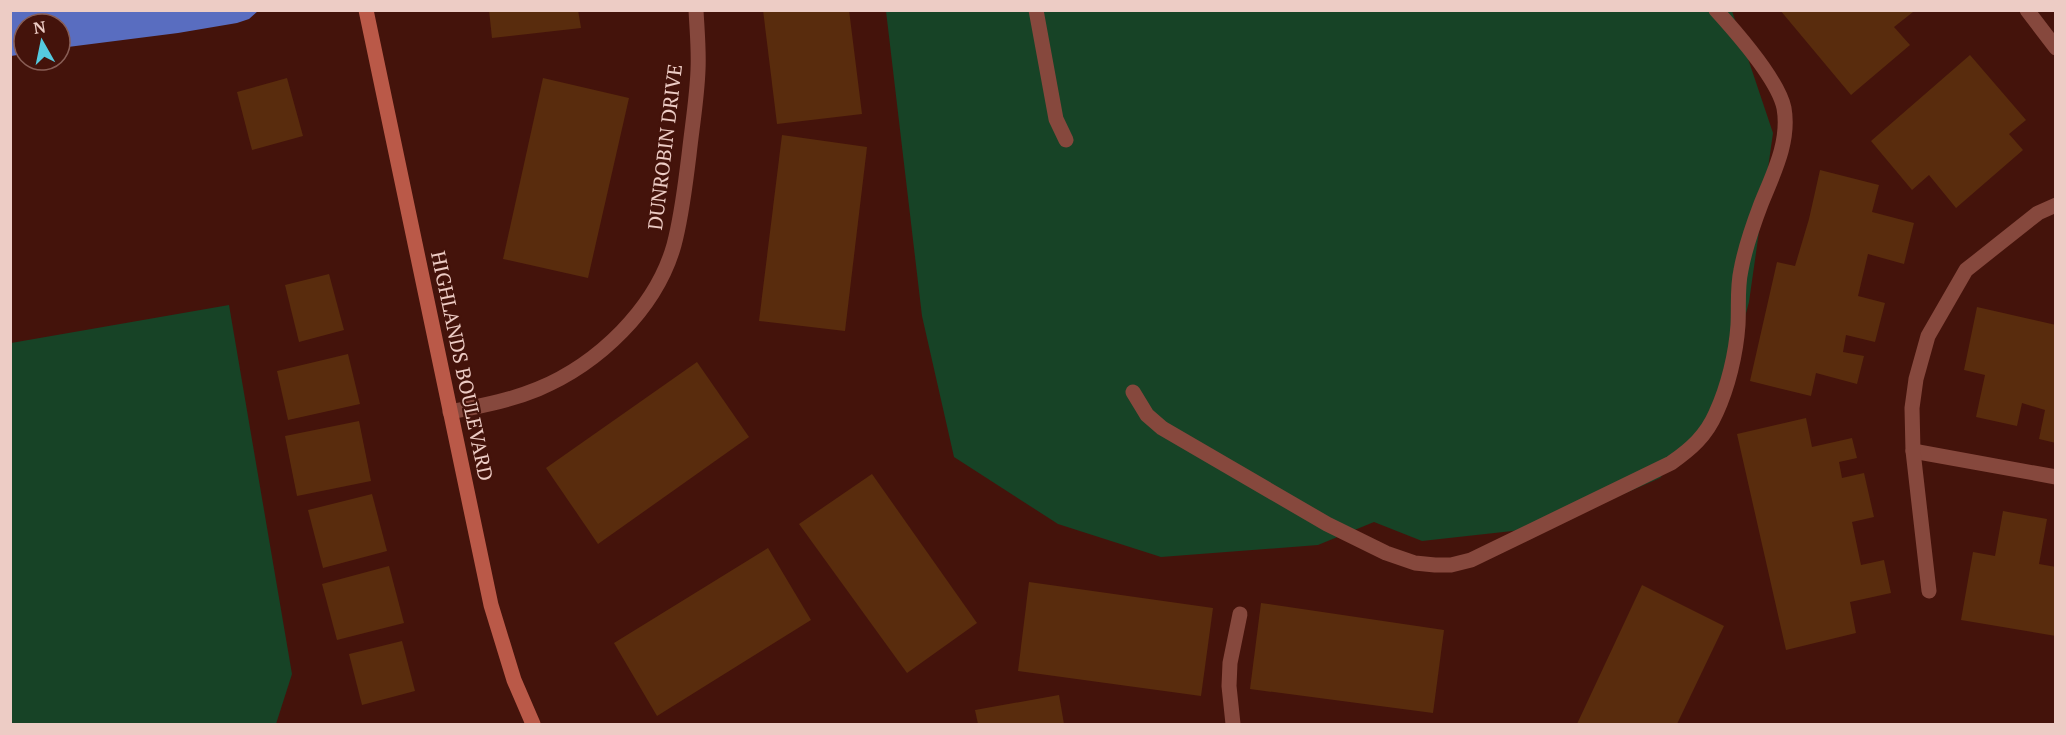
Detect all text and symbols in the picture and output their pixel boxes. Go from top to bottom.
north arrow [12,12,72,72]
text: N [32,15,47,39]
street label: DUNROBIN DRIVE [641,62,688,232]
street label: HIGHLANDS BOULEVARD [425,249,500,483]

